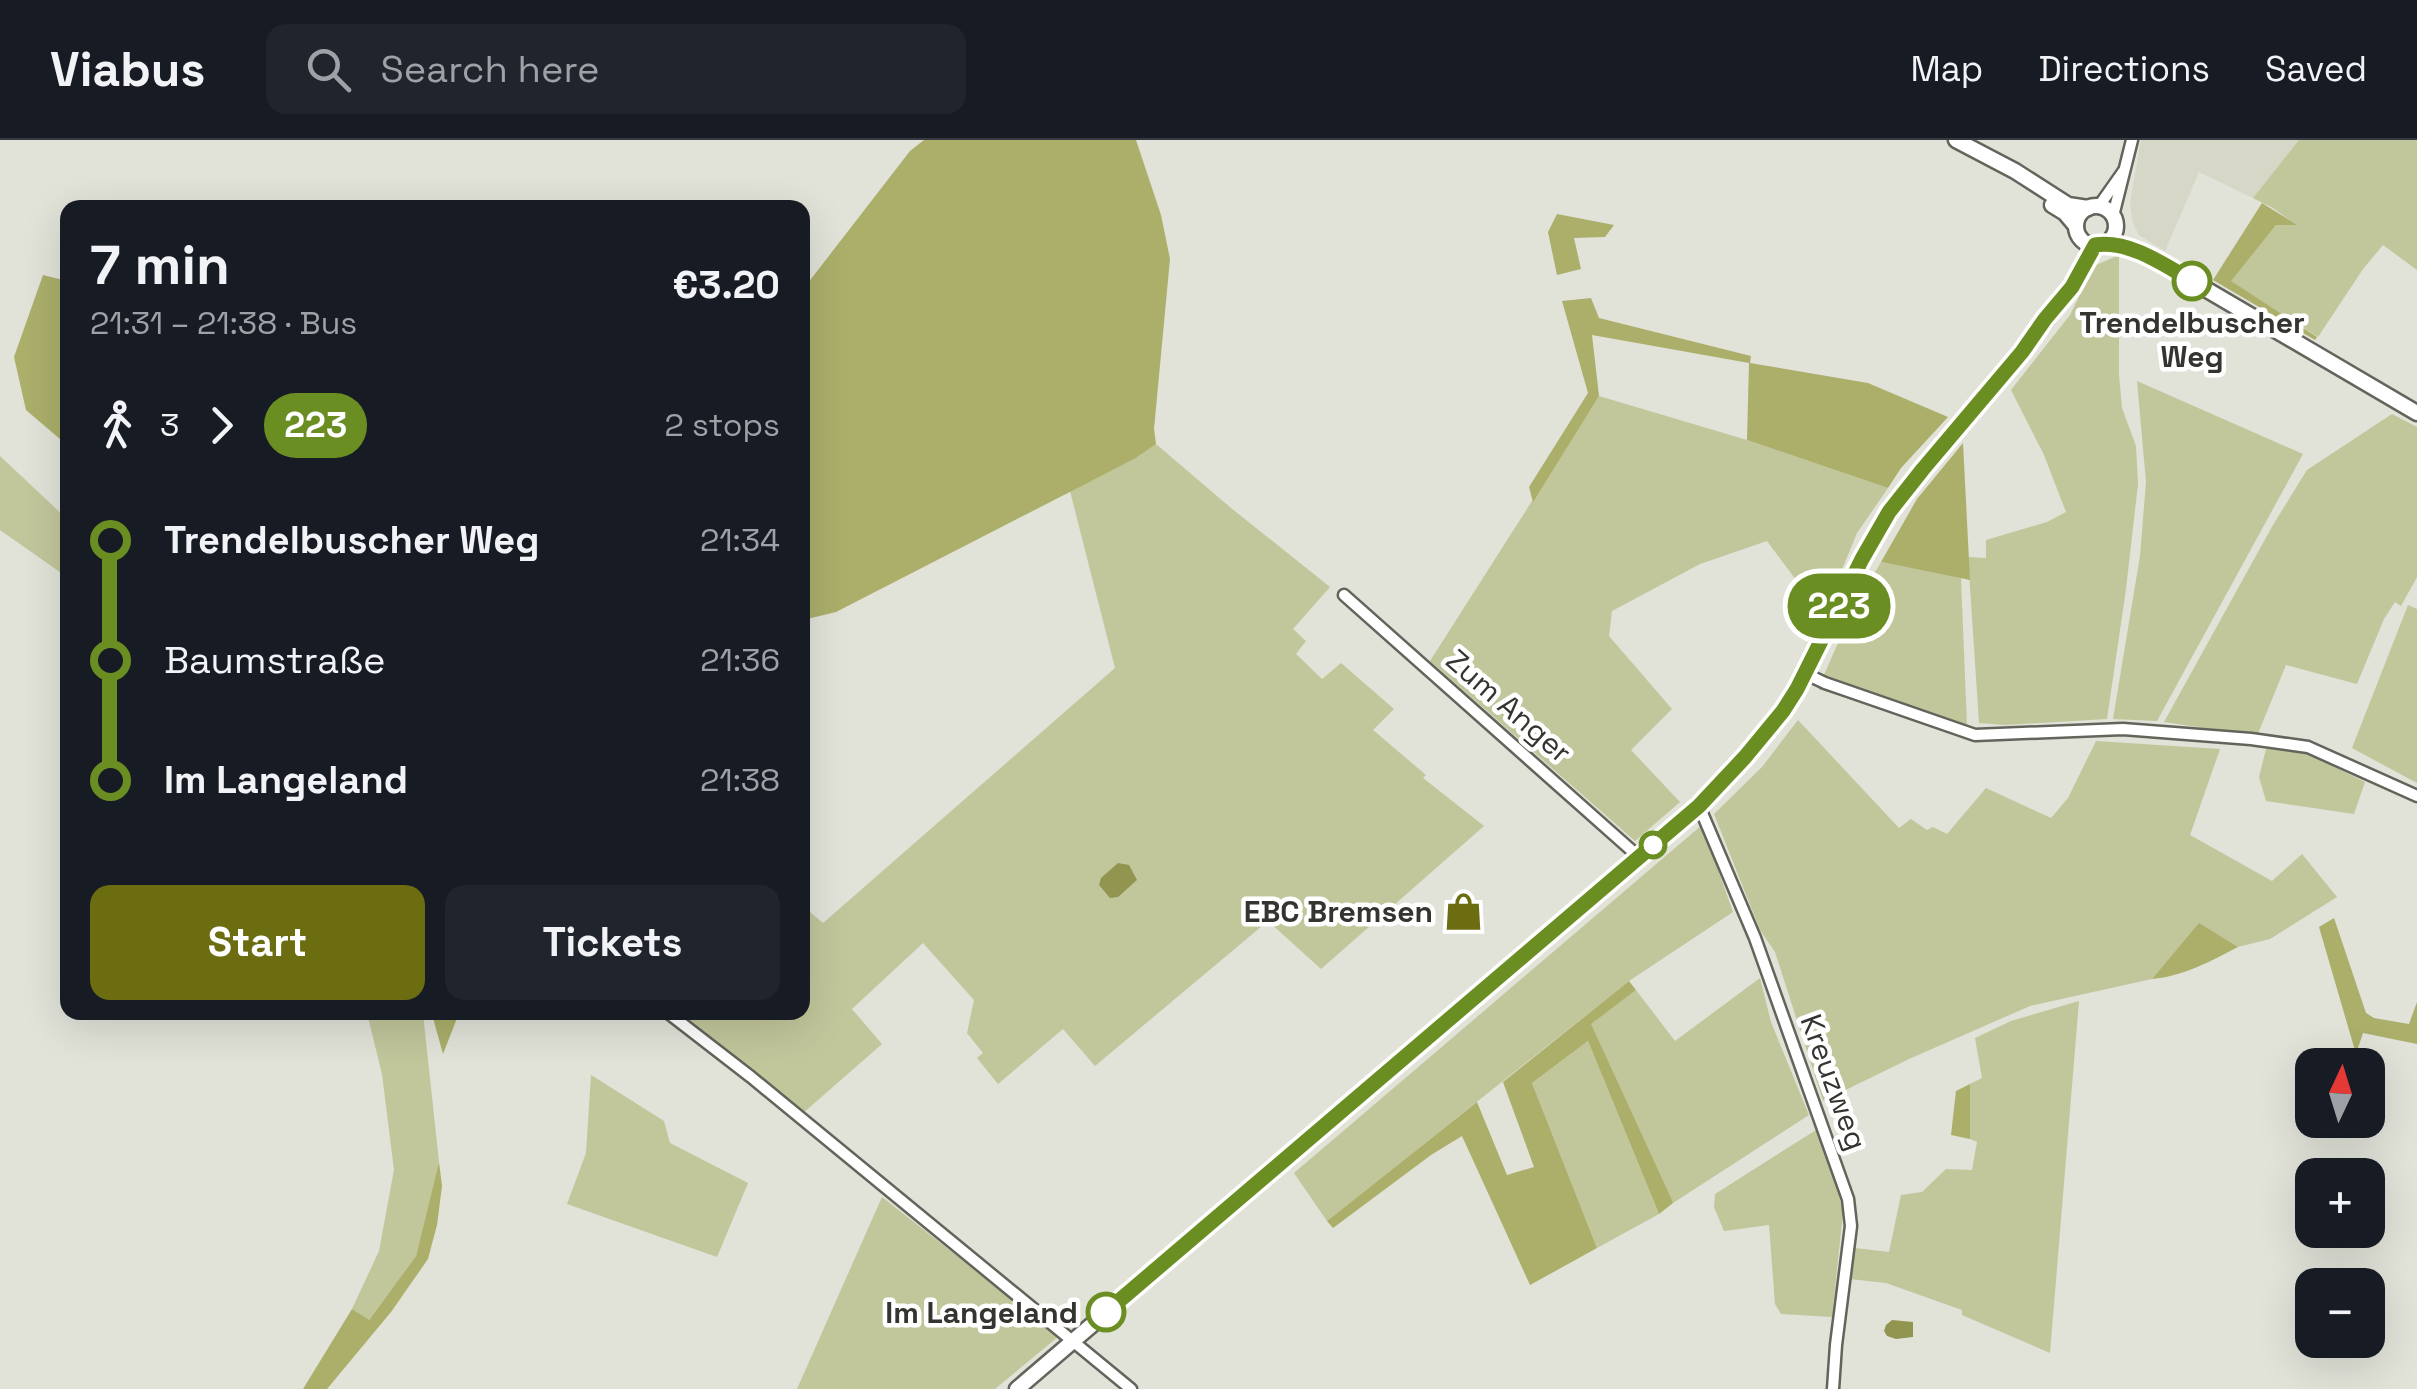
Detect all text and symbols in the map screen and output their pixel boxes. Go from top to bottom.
search box [266,24,966,114]
text: Viabus [50,39,206,100]
icon: search [301,42,356,97]
text: Search here [381,45,600,93]
text: Map [1910,47,1983,91]
text: Directions [2038,47,2210,91]
text: Saved [2265,47,2367,91]
text: 7 min [90,230,230,300]
text: €3.20 [673,261,780,309]
marker: Trendelbuscher Weg [2173,262,2211,300]
text: 21:31 – 21:38 · Bus [90,303,357,343]
place label: Trendelbuscher Weg [2079,303,2305,376]
icon: walk [90,398,145,453]
icon: forward [194,398,249,453]
text: 223 [284,403,347,447]
text: 3 [160,405,179,445]
text: 2 stops [665,405,780,445]
text: Trendelbuscher Weg [164,516,539,564]
text: 21:34 [700,520,780,560]
line badge: 223 [1782,574,1896,638]
text: 223 [1808,584,1870,628]
text: Baumstraße [164,636,385,684]
text: 21:36 [700,640,780,680]
street label: Zum Anger [1438,641,1580,771]
text: Im Langeland [164,756,408,804]
text: 21:38 [700,760,780,800]
unlabelled marker [1640,832,1666,858]
button: Start [90,885,425,1000]
button: Tickets [445,885,780,1000]
shop icon: EBC Bremsen [1442,890,1484,932]
place label: EBC Bremsen [1244,892,1433,931]
street label: Kreuzweg [1791,1009,1877,1155]
north arrow [2295,1048,2385,1138]
map controls [2295,1048,2385,1358]
button: + [2295,1158,2385,1248]
button: − [2295,1268,2385,1358]
place label: Im Langeland [885,1293,1078,1332]
marker: Im Langeland [1087,1293,1125,1331]

